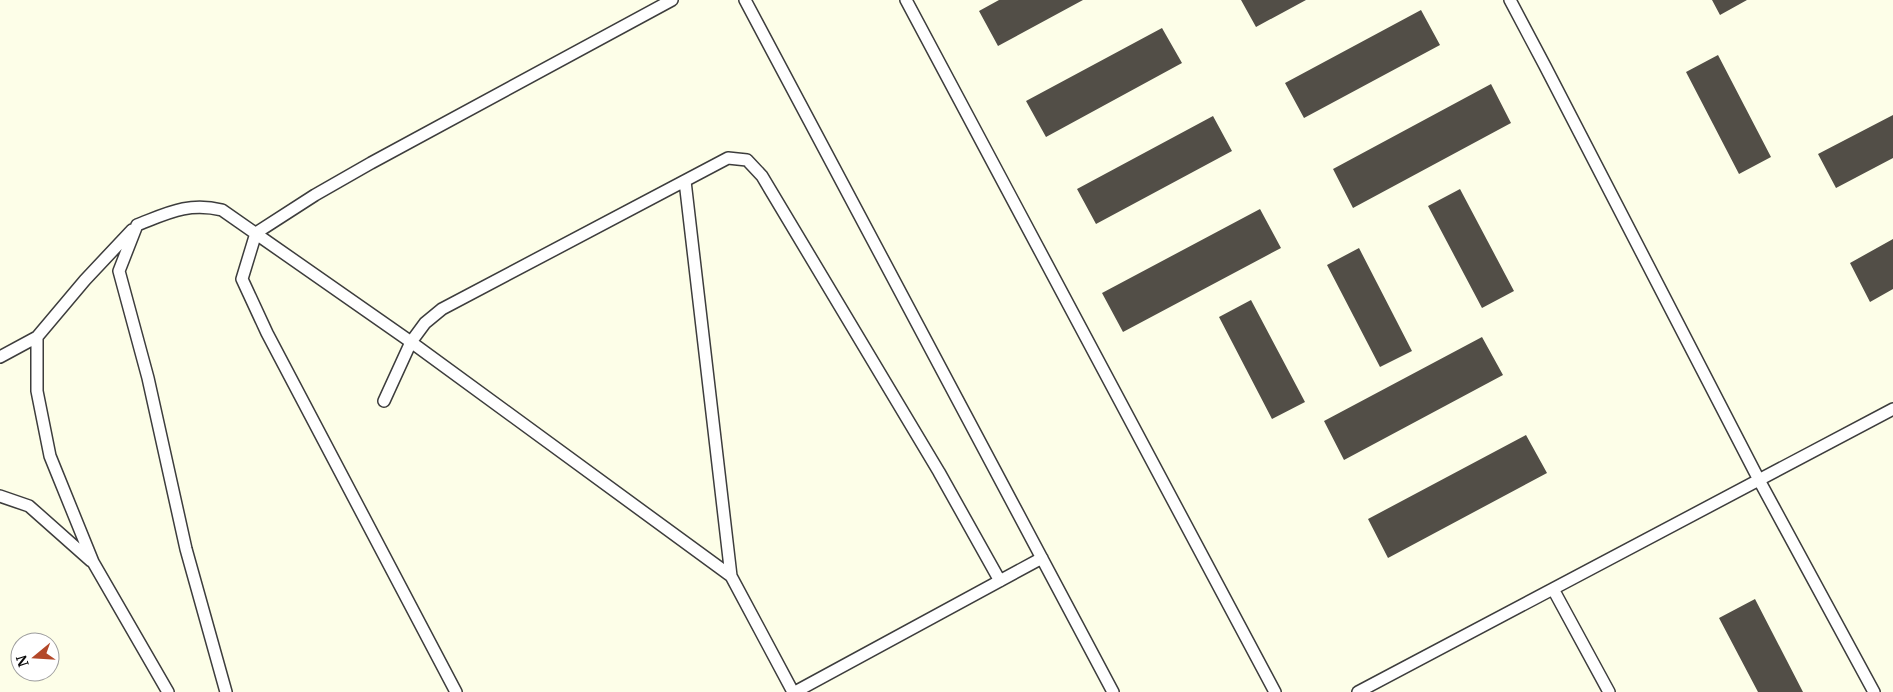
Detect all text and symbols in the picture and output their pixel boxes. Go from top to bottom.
north arrow [10,632,60,682]
text: N [12,653,33,669]

